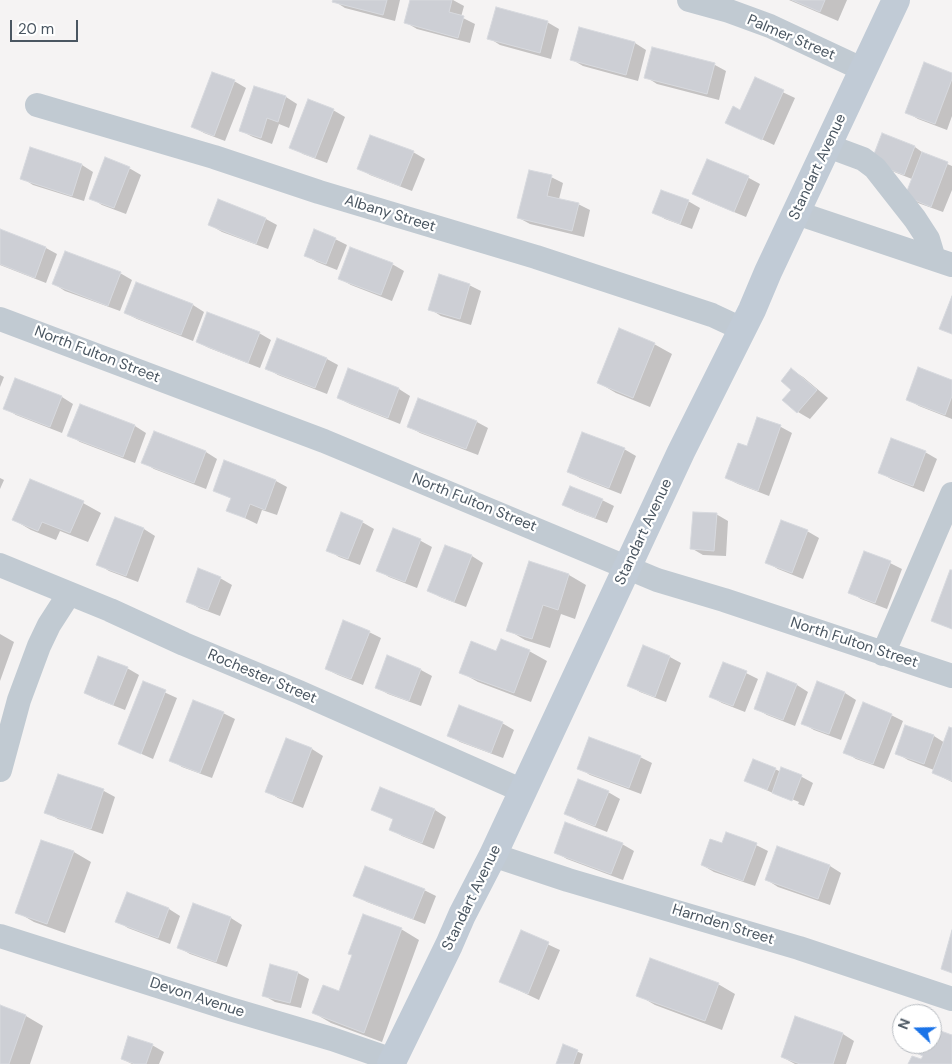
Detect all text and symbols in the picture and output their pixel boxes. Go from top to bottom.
scale bar [12,10,80,42]
street label: Palmer Street [744,11,838,65]
text: 20 m [18,19,54,39]
street label: Standart Avenue [785,111,851,223]
street label: Albany Street [342,192,438,236]
street label: North Fulton Street [32,323,162,387]
street label: North Fulton Street [409,470,539,536]
street label: Standart Avenue [611,476,677,588]
street label: North Fulton Street [788,614,920,672]
street label: Rochester Street [205,646,319,708]
street label: Standart Avenue [439,842,505,954]
street label: Harnden Street [670,901,776,949]
street label: Devon Avenue [147,974,247,1022]
north arrow [892,1004,942,1054]
text: N [894,1016,914,1032]

